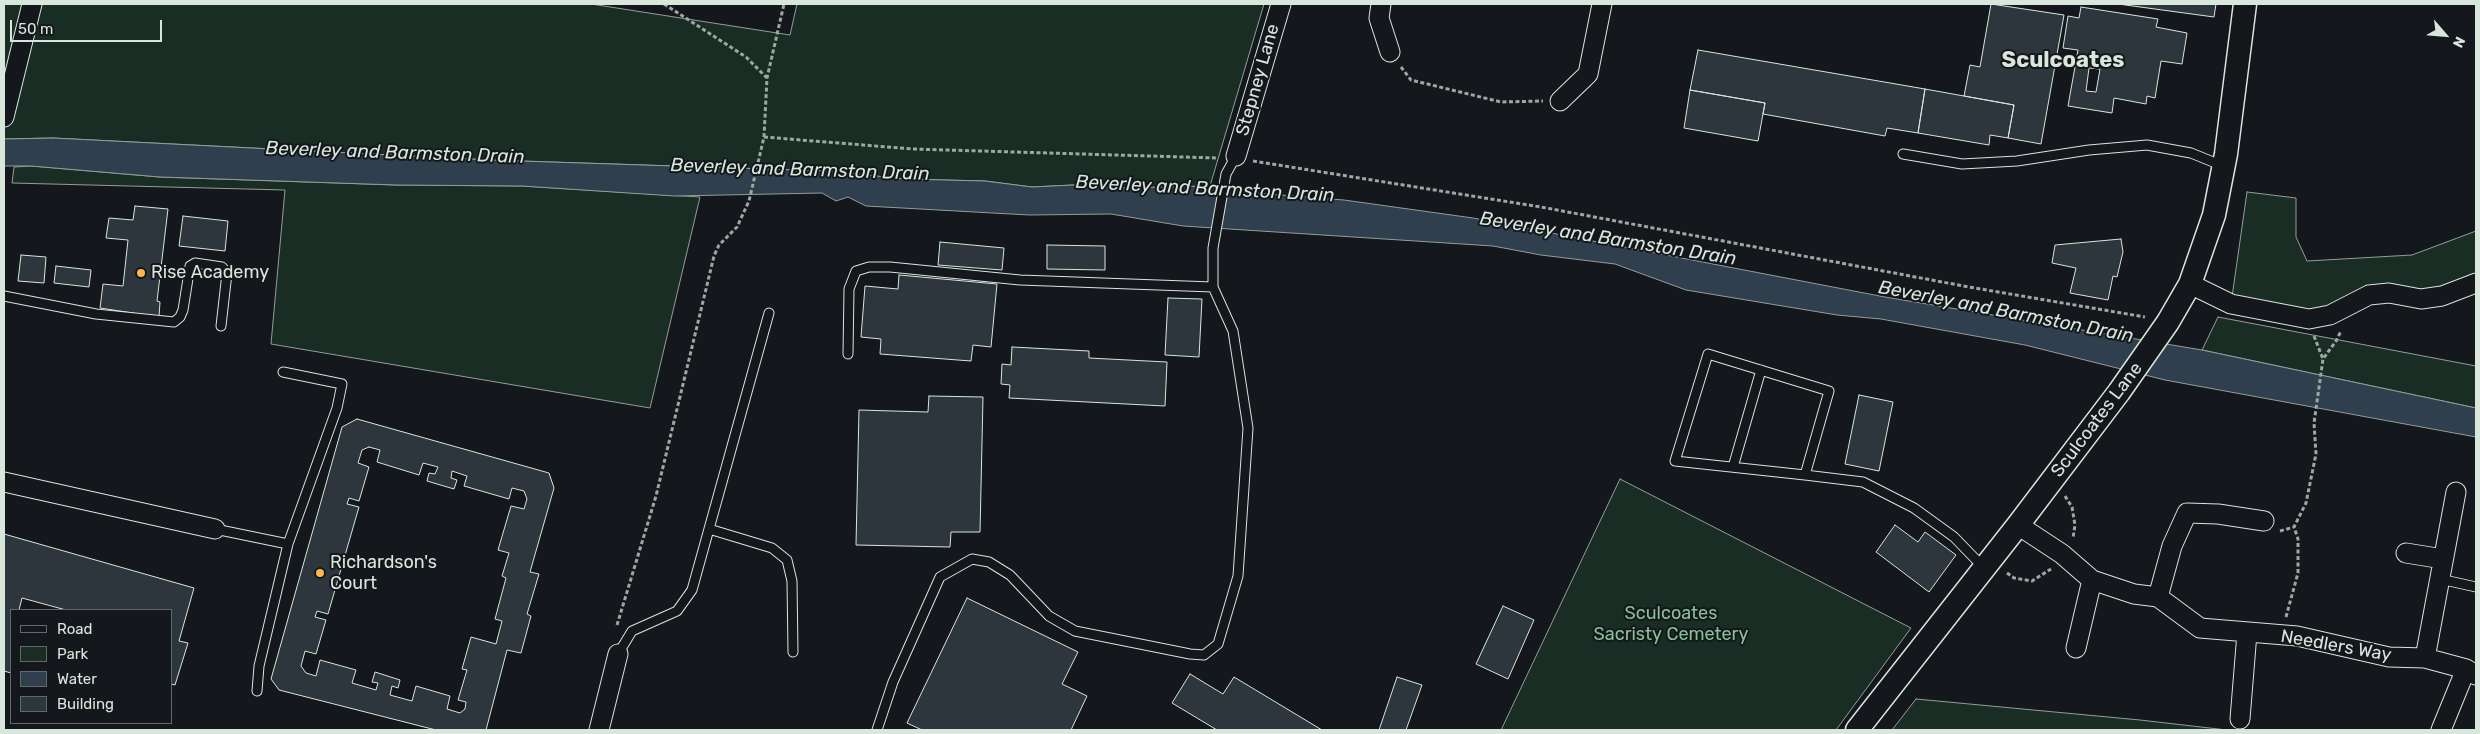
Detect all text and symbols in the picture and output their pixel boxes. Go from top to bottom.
scale bar [12,10,165,42]
north arrow [2420,10,2470,60]
text: 50 m [18,20,53,38]
street label: Stepney Lane [1232,22,1284,138]
text: N [2449,34,2469,50]
district label: Sculcoates [2002,48,2124,74]
water label: Beverley and Barmston Drain [265,137,525,169]
water label: Beverley and Barmston Drain [670,154,930,186]
water label: Beverley and Barmston Drain [1075,171,1335,207]
water label: Beverley and Barmston Drain [1478,207,1738,271]
place label: Rise Academy [151,262,269,284]
marker: Rise Academy [135,267,147,279]
water label: Beverley and Barmston Drain [1876,276,2136,348]
street label: Sculcoates Lane [2047,358,2147,482]
place label: Richardson's Court [330,552,437,594]
marker: Richardson's Court [314,567,326,579]
park label: Sculcoates Sacristy Cemetery [1594,603,1748,646]
legend [10,609,172,724]
text: Road [57,620,93,638]
street label: Needlers Way [2279,626,2393,666]
text: Park [57,645,88,663]
text: Water [57,670,97,688]
text: Building [57,695,114,713]

